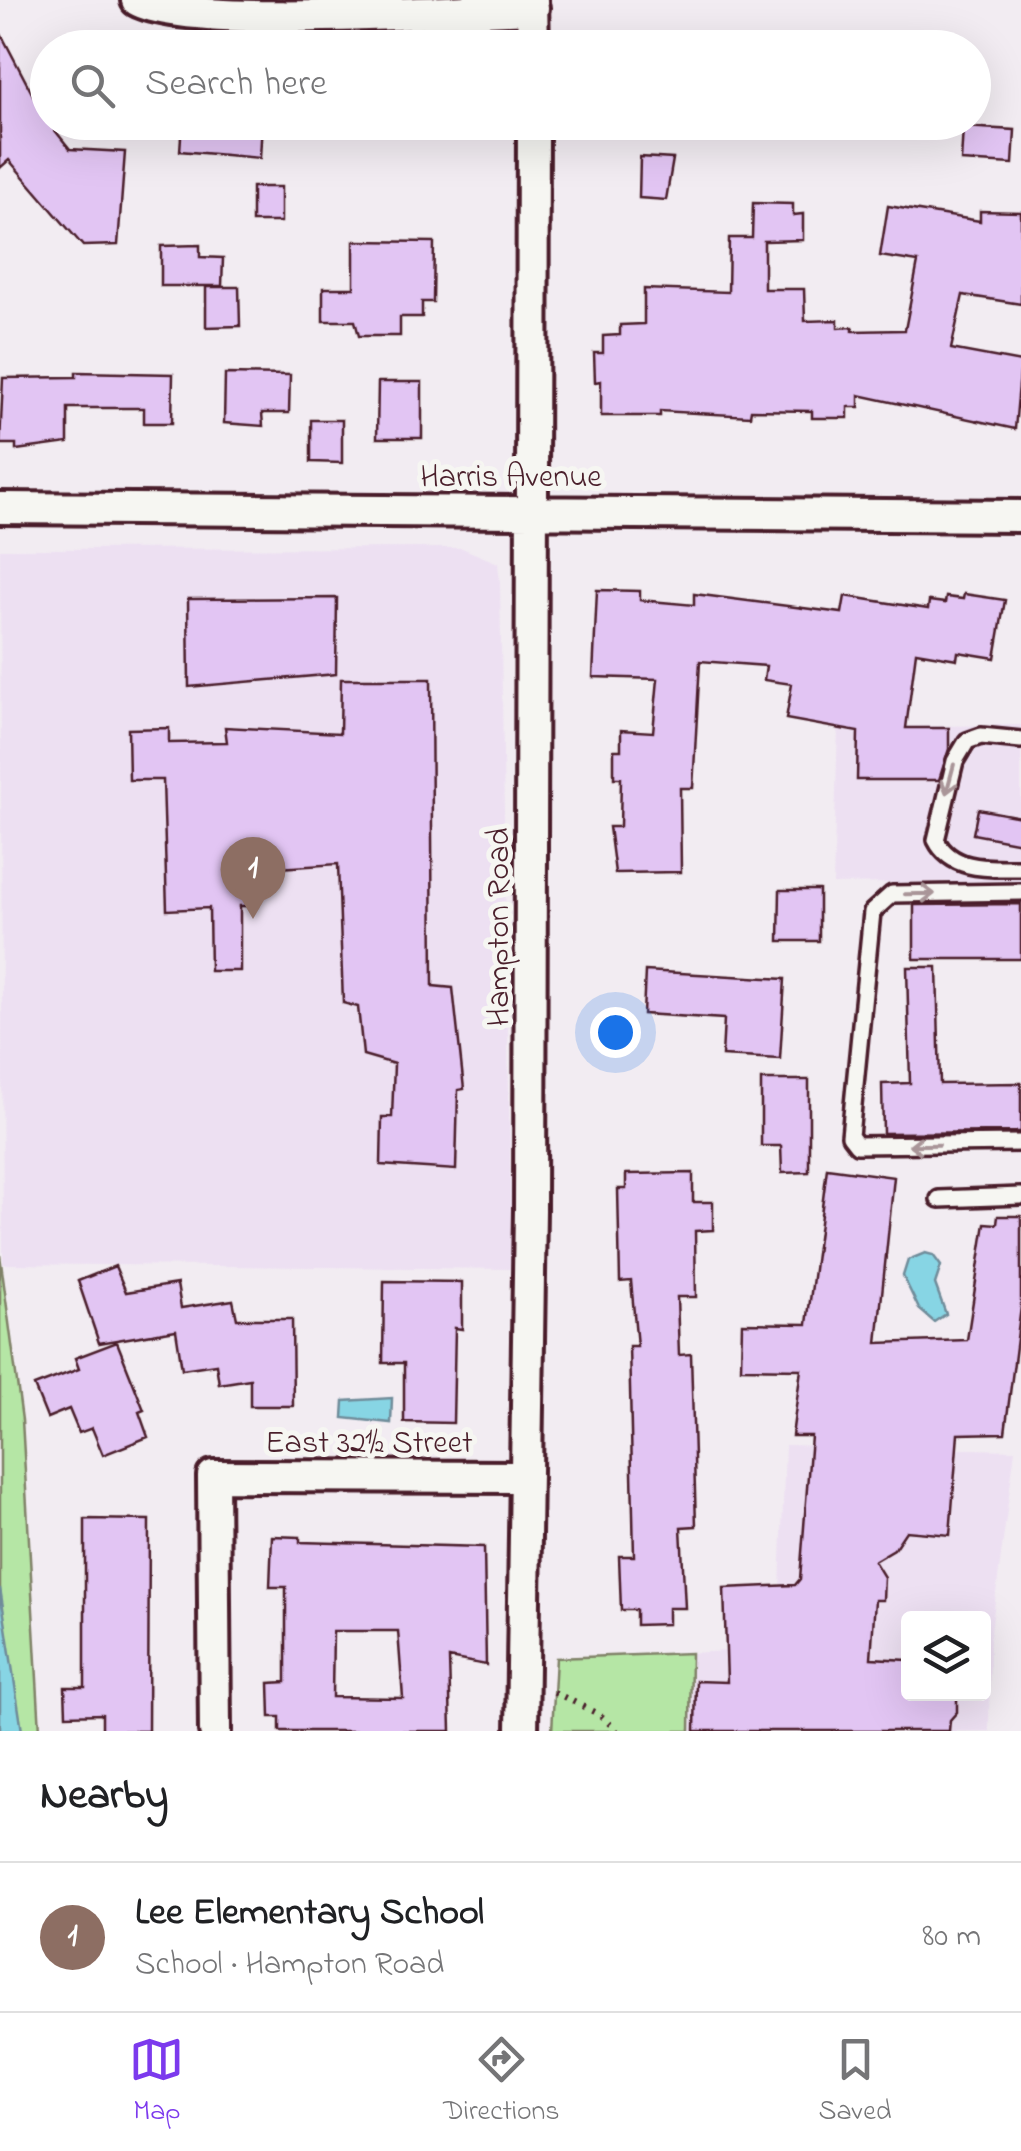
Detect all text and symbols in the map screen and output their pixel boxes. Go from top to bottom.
search box [30,30,991,140]
text: Search here [145,57,327,113]
icon: search [65,58,120,113]
street label: Harris Avenue [420,455,602,502]
one-way arrow [939,763,958,795]
street label: Hampton Road [477,828,524,1026]
pin: 1 [220,836,286,919]
one-way arrow [904,884,936,903]
your location [590,1007,641,1058]
one-way arrow [908,1135,940,1154]
street label: East 32½ Street [265,1421,473,1468]
map controls [901,1611,991,1701]
button: layers [901,1611,991,1701]
text: Nearby [40,1766,168,1827]
text: Lee Elementary School [135,1886,484,1942]
text: 1 [67,1914,78,1961]
text: 80 m [922,1914,981,1961]
text: School · Hampton Road [135,1942,444,1989]
tab: Map [129,2032,184,2133]
tab: Directions [443,2032,560,2133]
tab: Saved [819,2032,892,2133]

